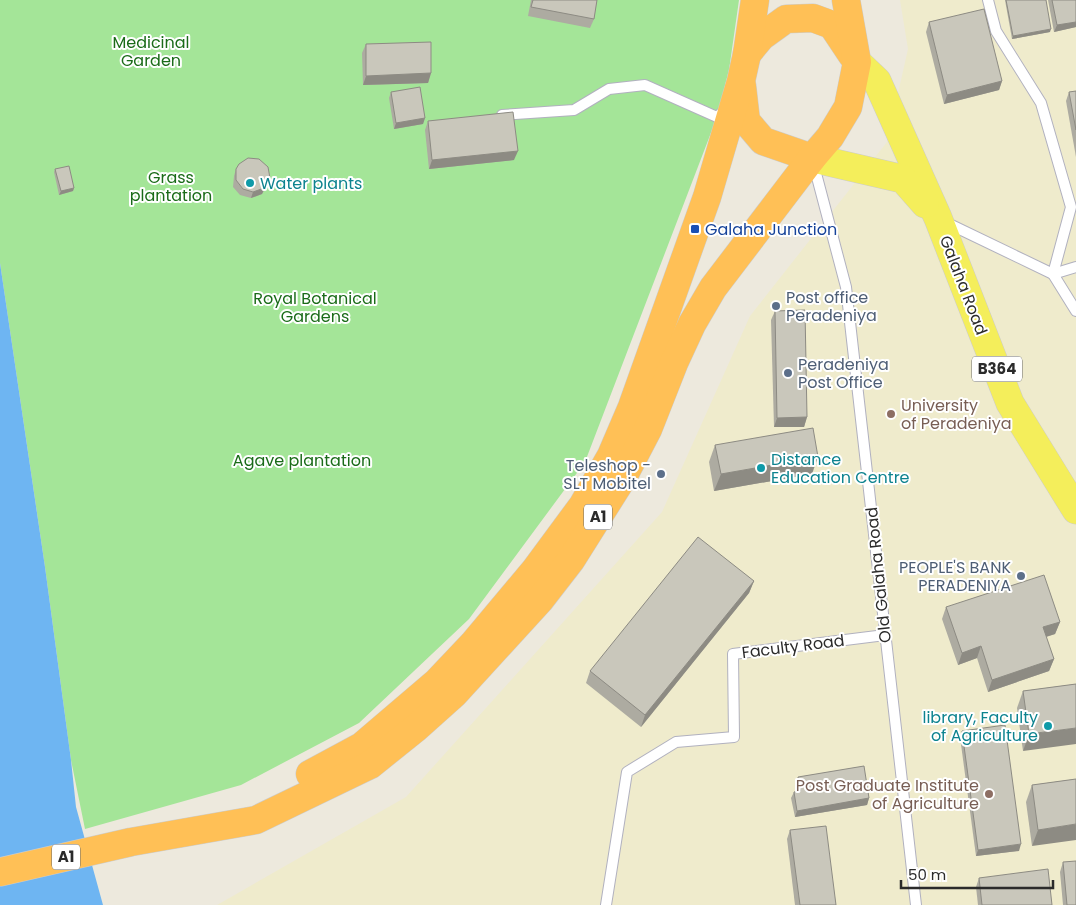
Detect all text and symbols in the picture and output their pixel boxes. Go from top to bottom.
park label: Medicinal Garden [112,31,190,72]
park label: Grass plantation [130,166,212,207]
place label: Water plants [260,172,362,195]
marker: Water plants [244,177,256,189]
place label: Galaha Junction [705,218,837,241]
marker: Galaha Junction [689,223,701,235]
street label: Galaha Road [934,232,993,338]
place label: Post office Peradeniya [786,286,877,327]
park label: Royal Botanical Gardens [253,287,377,328]
marker: Post office Peradeniya [770,300,782,312]
place label: Peradeniya Post Office [798,353,889,394]
road number: B364 [972,356,1022,382]
marker: Peradeniya Post Office [782,367,794,379]
place label: University of Peradeniya [901,394,1011,435]
marker: University of Peradeniya [885,408,897,420]
place label: Distance Education Centre [771,448,910,489]
park label: Agave plantation [233,449,371,472]
place label: Teleshop - SLT Mobitel [563,454,651,495]
marker: Distance Education Centre [755,462,767,474]
marker: Teleshop - SLT Mobitel [655,468,667,480]
road number: A1 [584,504,612,530]
street label: Old Galaha Road [860,506,897,644]
place label: PEOPLE'S BANK PERADENIYA [899,556,1011,597]
marker: PEOPLE'S BANK PERADENIYA [1015,570,1027,582]
street label: Faculty Road [740,629,846,664]
place label: library, Faculty of Agriculture [923,706,1038,747]
marker: library, Faculty of Agriculture [1042,720,1054,732]
place label: Post Graduate Institute of Agriculture [796,774,979,815]
marker: Post Graduate Institute of Agriculture [983,788,995,800]
road number: A1 [52,844,80,870]
scale bar [901,858,1054,890]
text: 50 m [908,864,946,885]

